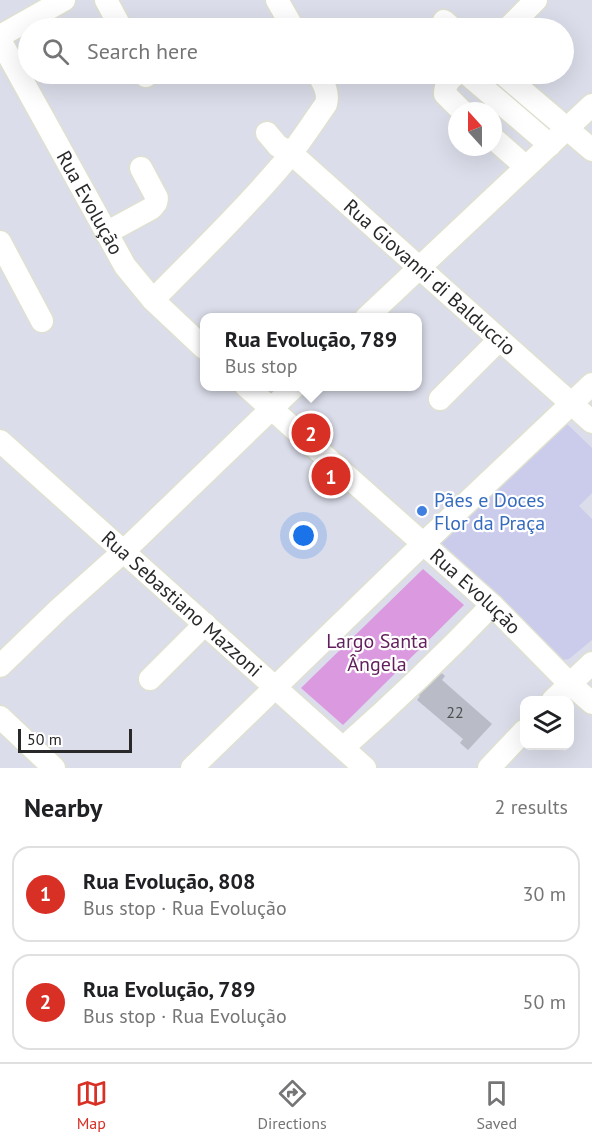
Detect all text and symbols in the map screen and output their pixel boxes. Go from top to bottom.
search box [18,18,574,84]
icon: search [39,35,72,68]
text: Search here [87,37,198,65]
north arrow [448,102,502,156]
street label: Rua Evolução [51,146,129,259]
street label: Rua Giovanni di Balduccio [338,193,521,361]
popup [200,313,422,391]
text: Rua Evolução, 789 [225,325,397,353]
text: Bus stop [225,353,297,379]
pin: 2 [292,410,330,456]
pin: 1 [312,454,350,498]
place label: Pães e Doces Flor da Praça [434,487,545,536]
marker: Pães e Doces Flor da Praça [415,504,429,518]
your location [289,521,318,550]
street label: Rua Sebastiano Mazzoni [96,525,268,683]
street label: Rua Evolução [424,543,527,640]
park label: Largo Santa Ângela [326,628,428,677]
map controls [520,696,574,750]
button: layers [520,696,574,750]
house number: 22 [446,702,464,722]
scale bar [18,726,132,754]
text: 50 m [27,729,62,749]
text: Nearby [24,791,102,824]
text: 2 results [495,794,568,820]
text: Rua Evolução, 808 [83,867,256,895]
text: 1 [40,881,51,907]
text: 30 m [523,881,566,907]
text: Bus stop · Rua Evolução [83,895,287,921]
text: Rua Evolução, 789 [83,975,256,1003]
text: 2 [40,989,51,1015]
text: 50 m [523,989,566,1015]
text: Bus stop · Rua Evolução [83,1003,287,1029]
tab: Map [75,1077,108,1133]
tab: Directions [258,1077,327,1133]
tab: Saved [476,1077,517,1133]

